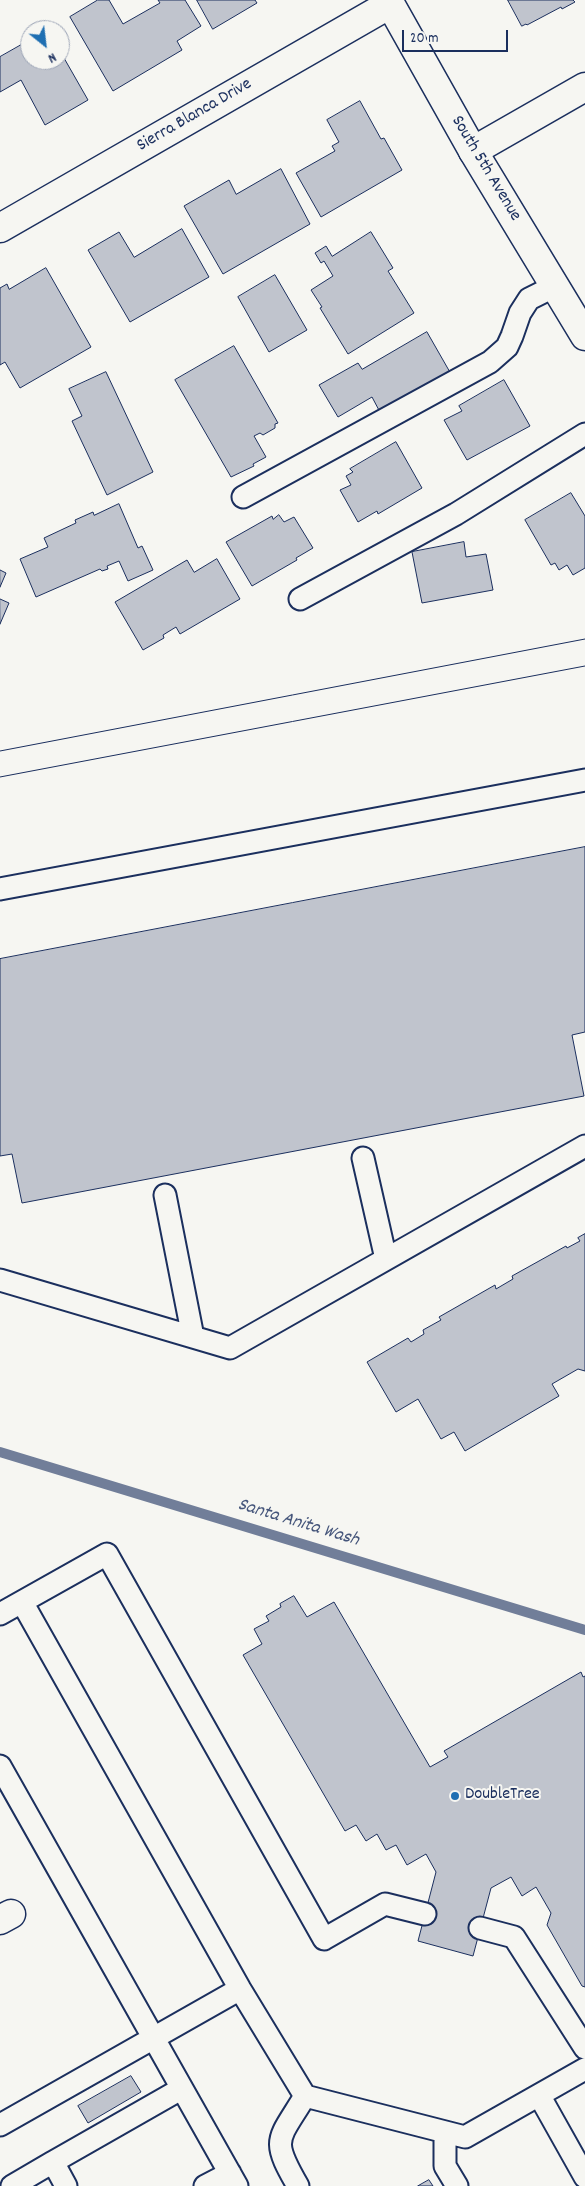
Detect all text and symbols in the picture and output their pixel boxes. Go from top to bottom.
north arrow [20,20,70,70]
scale bar [405,20,511,52]
text: 20 m [410,28,438,50]
text: N [44,47,60,68]
street label: Sierra Blanca Drive [134,74,256,158]
street label: South 5th Avenue [445,112,525,226]
water label: Santa Anita Wash [235,1495,361,1553]
place label: DoubleTree [465,1785,540,1807]
marker: DoubleTree [449,1790,461,1802]

